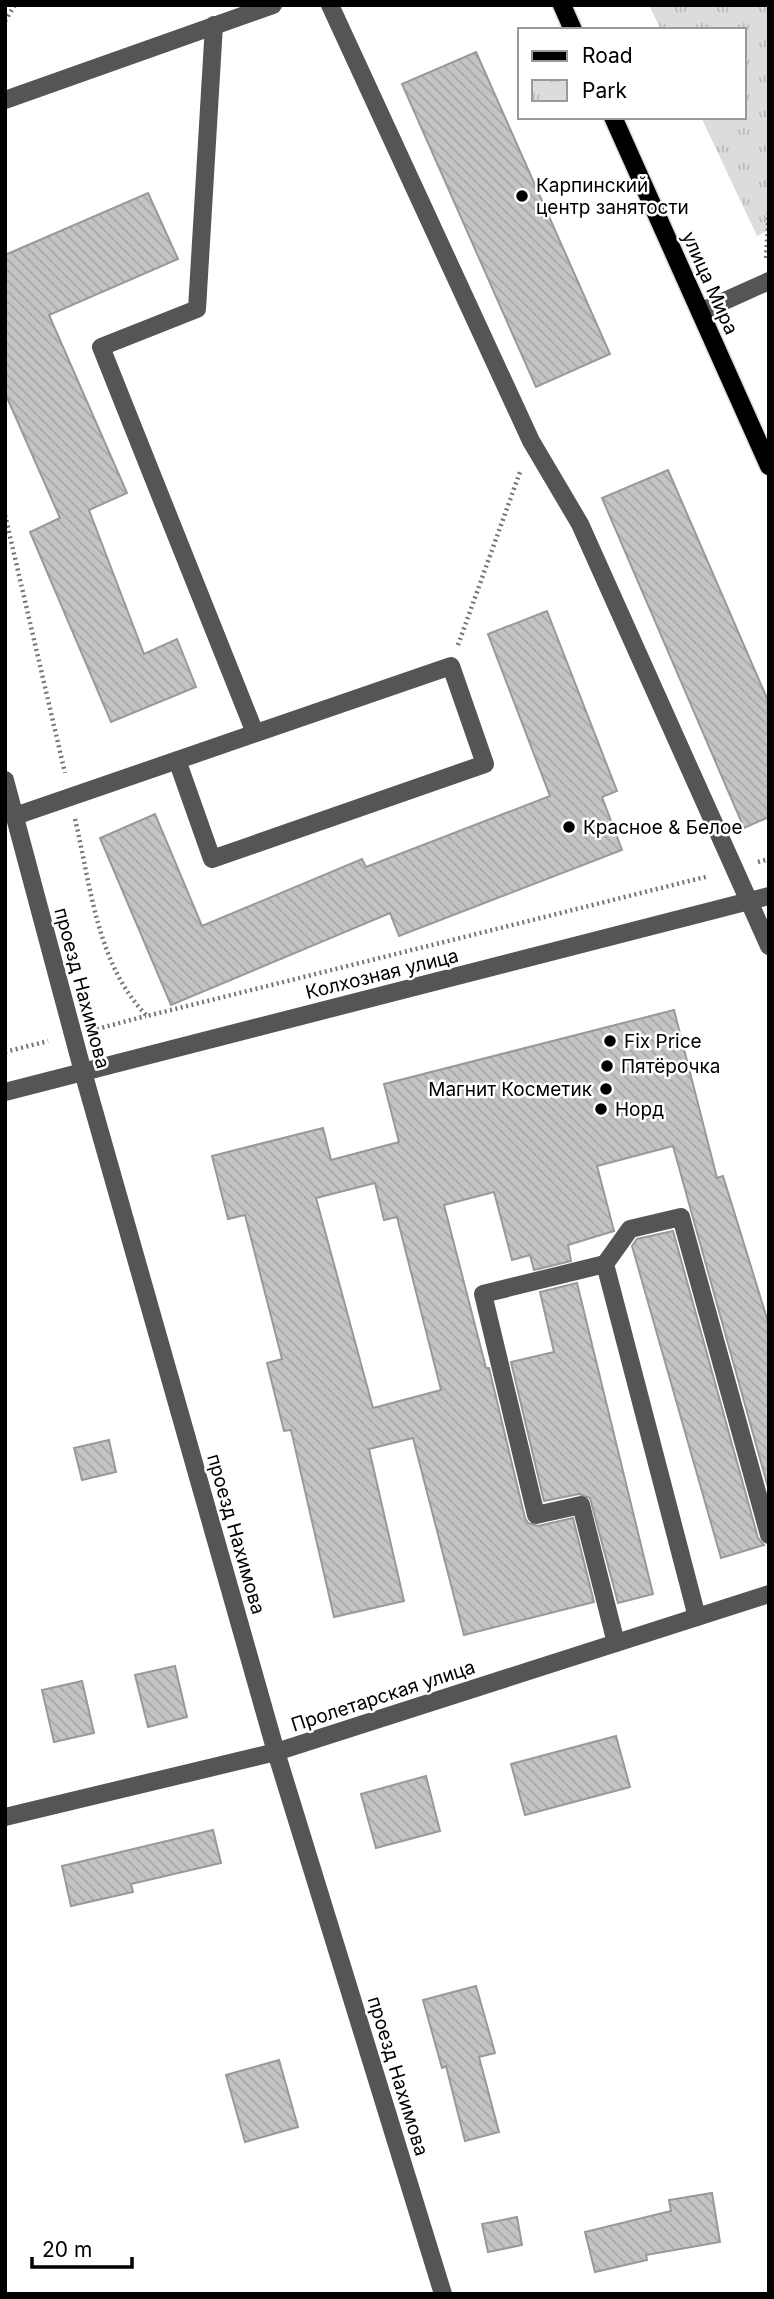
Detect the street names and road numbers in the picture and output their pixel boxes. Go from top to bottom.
street label: улица Мира [677,228,743,338]
street label: проезд Нахимова [49,905,115,1071]
street label: Колхозная улица [303,944,461,1004]
street label: проезд Нахимова [202,1451,270,1617]
street label: Пролетарская улица [288,1655,478,1737]
street label: проезд Нахимова [363,1993,433,2159]

